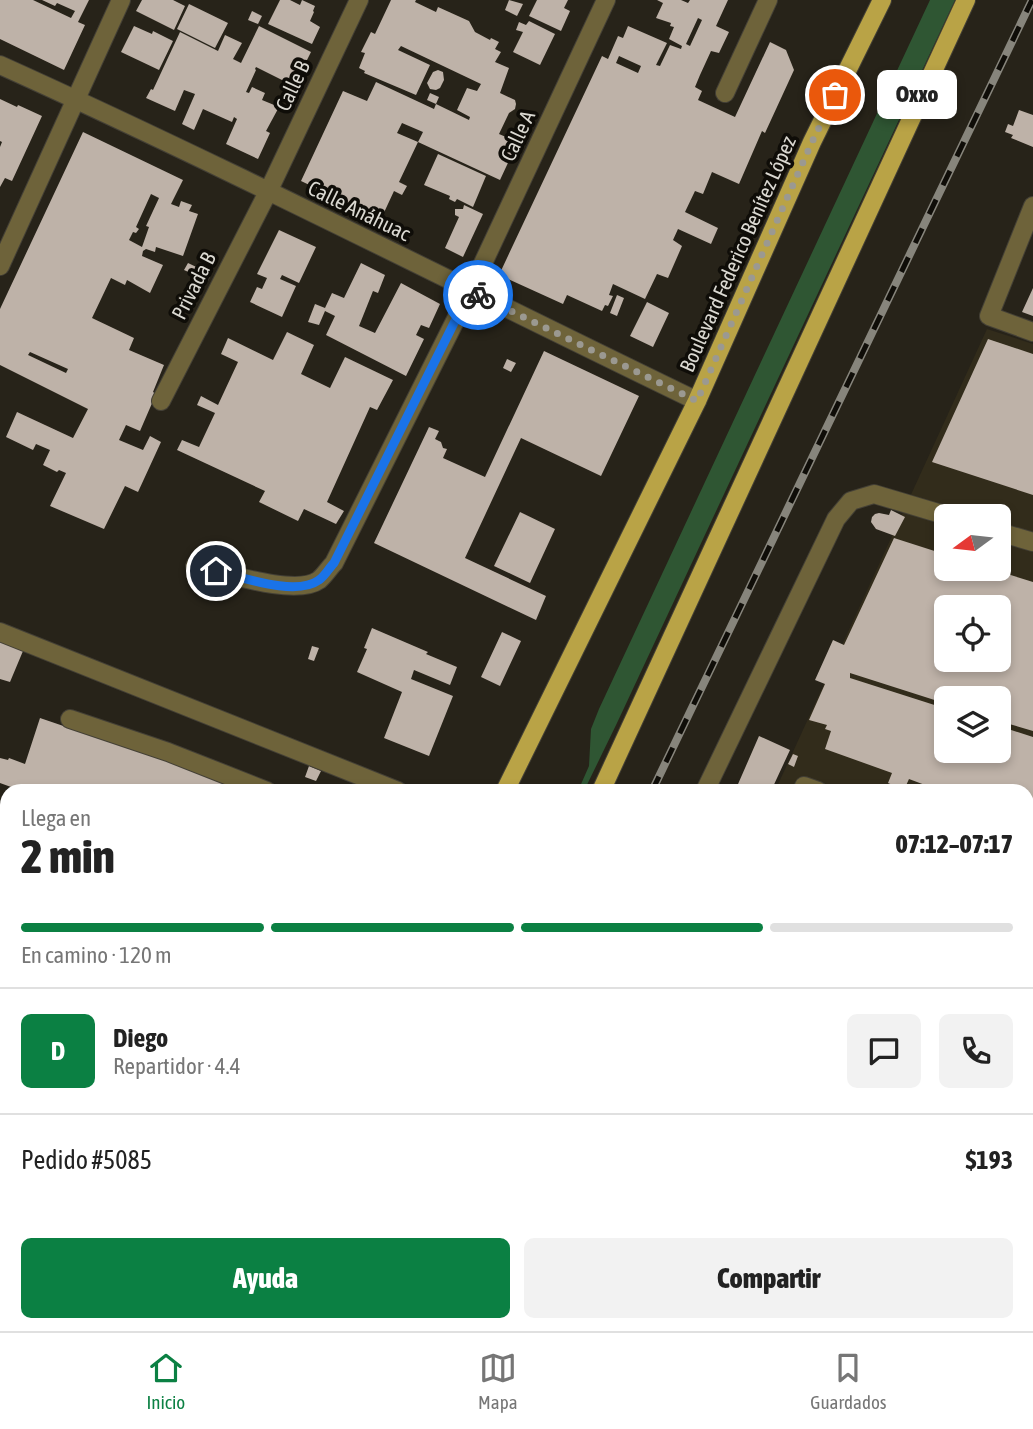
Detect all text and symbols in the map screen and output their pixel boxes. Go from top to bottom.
street label: Calle B [270,57,314,114]
pin [805,65,865,125]
callout: Oxxo [877,70,958,119]
icon: bag [816,76,854,114]
text: Oxxo [896,81,938,107]
street label: Calle A [495,106,539,165]
street label: Boulevard Federico Benítez López [674,132,800,375]
street label: Calle Anáhuac [304,175,415,245]
street label: Privada B [166,248,220,323]
courier [443,260,513,330]
icon: bike [459,276,497,314]
north arrow [934,504,1012,581]
map controls [934,504,1011,763]
pin [186,541,246,601]
icon: home [197,552,235,590]
button: locate [934,595,1011,672]
button: layers [934,686,1011,763]
text: Llega en [21,805,91,831]
text: 07:12–07:17 [896,829,1013,859]
text: 2 min [21,830,115,883]
text: En camino · 120 m [21,942,172,968]
button: chat [847,1014,921,1088]
button: phone [939,1014,1013,1088]
text: Diego [113,1023,168,1053]
text: D [51,1036,65,1066]
text: Repartidor · 4.4 [113,1053,240,1079]
text: Pedido #5085 [21,1145,152,1175]
text: $193 [965,1145,1013,1175]
button: Ayuda [21,1238,510,1318]
button: Compartir [524,1238,1013,1318]
tab: Inicio [146,1349,185,1413]
tab: Mapa [478,1349,517,1413]
tab: Guardados [810,1349,887,1413]

